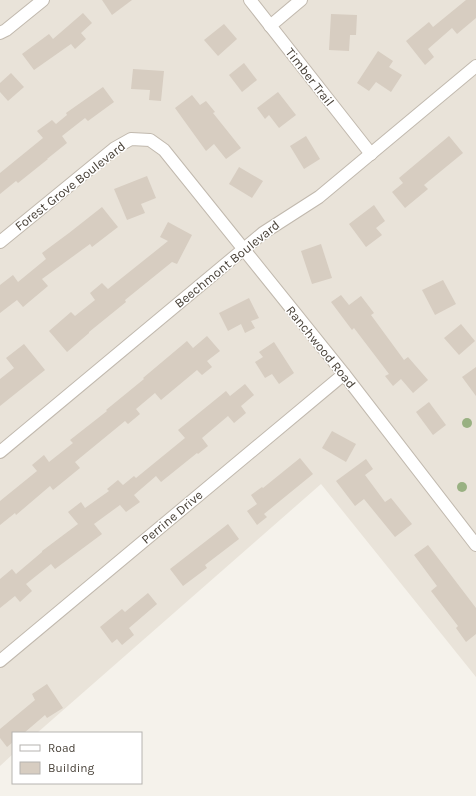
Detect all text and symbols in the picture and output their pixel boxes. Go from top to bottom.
street label: Timber Trail [283,45,337,109]
street label: Forest Grove Boulevard [12,138,128,234]
street label: Beechmont Boulevard [172,217,282,311]
street label: Ranchwood Road [283,303,359,391]
street label: Perrine Drive [138,487,206,547]
legend [12,732,142,784]
text: Road [48,741,76,755]
text: Building [48,761,95,775]

